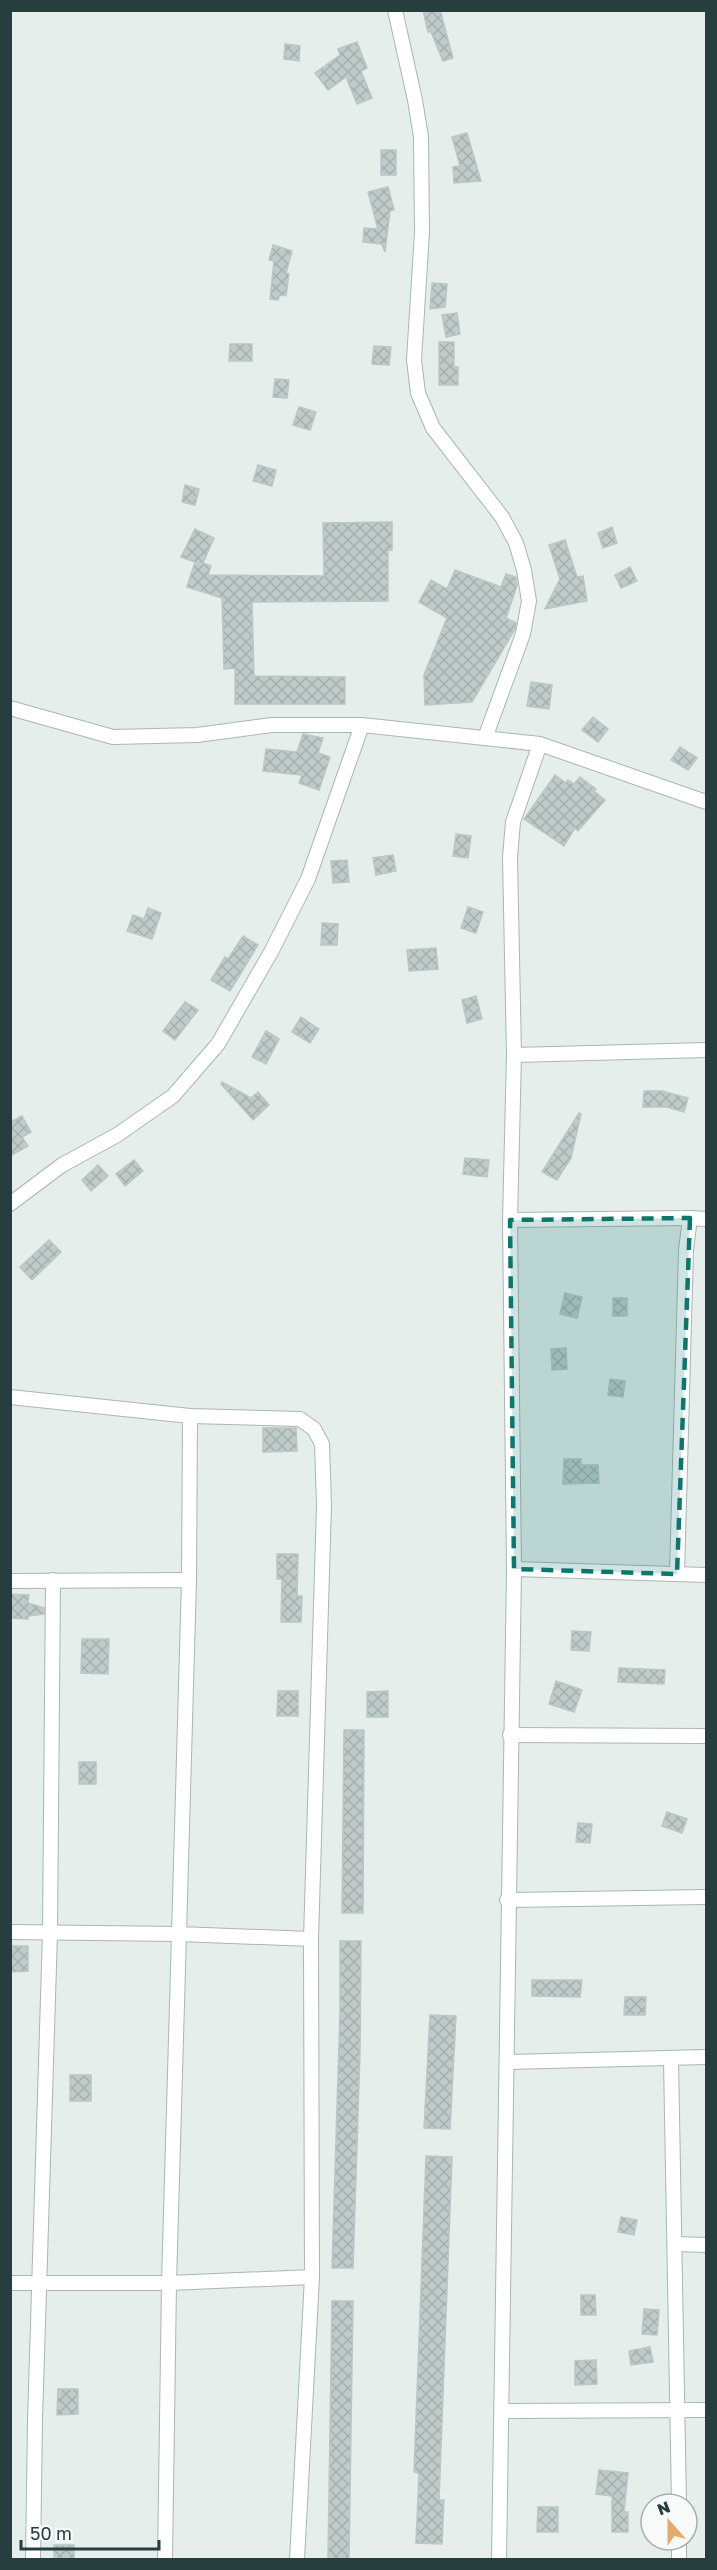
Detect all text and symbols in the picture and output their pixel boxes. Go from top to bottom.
north arrow [639,2492,699,2552]
text: N [654,2496,673,2520]
scale bar [21,2513,159,2551]
text: 50 m [30,2522,72,2544]

